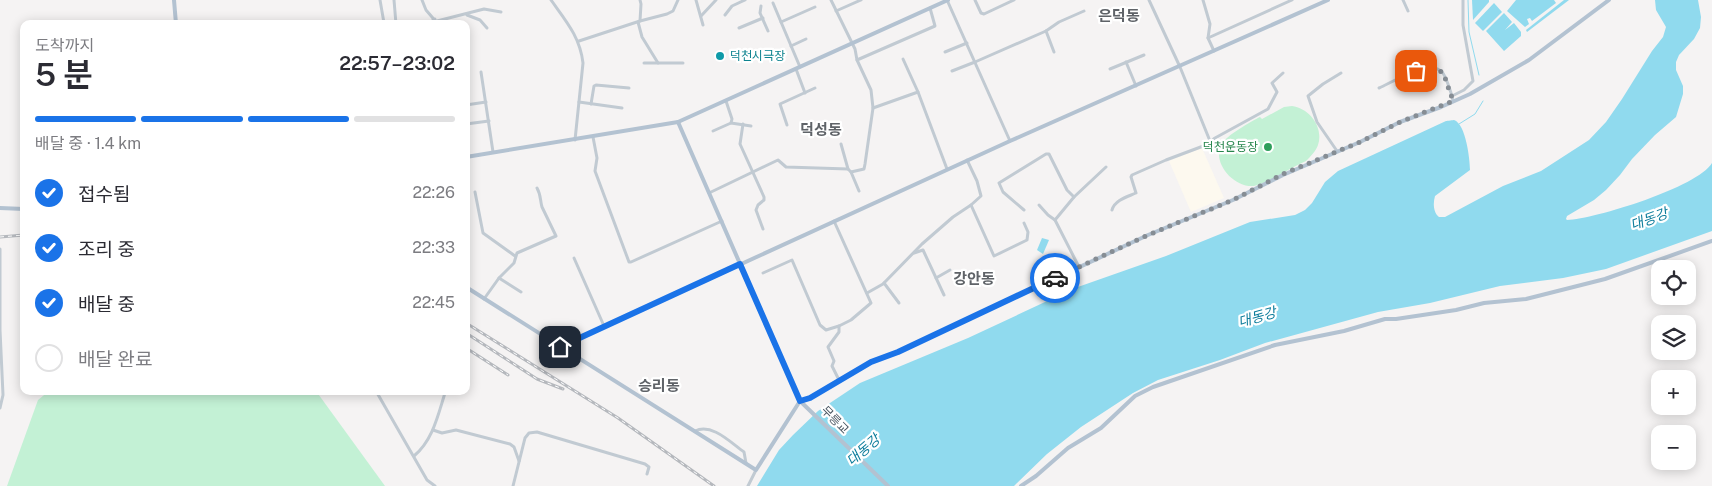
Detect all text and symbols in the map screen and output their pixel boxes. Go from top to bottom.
district label: 은덕동 [1098,7,1140,24]
text: 도착까지 [35,36,94,55]
place label: 덕천시극장 [730,49,785,63]
marker: 덕천시극장 [714,50,726,62]
pin [1395,50,1437,92]
text: 22:57–23:02 [339,52,455,74]
text: 5 분 [35,56,93,93]
icon: bag [1402,57,1430,85]
district label: 덕성동 [800,121,842,138]
text: 배달 중 · 1.4 km [35,134,141,153]
place label: 덕천운동장 [1203,140,1258,154]
marker: 덕천운동장 [1262,141,1274,153]
icon: check [35,179,63,207]
text: 접수됨 [78,183,130,205]
text: 22:26 [413,183,455,202]
water label: 대동강 [1628,204,1672,233]
icon: check [35,234,63,262]
text: 조리 중 [78,238,135,260]
text: 22:33 [412,238,455,257]
courier [1030,253,1080,303]
map controls [1651,260,1696,470]
button: locate [1651,260,1696,305]
icon: car [1041,264,1069,292]
district label: 강안동 [953,270,995,287]
icon: check [35,289,63,317]
text: 배달 중 [78,293,135,315]
text: 22:45 [412,293,455,312]
water label: 대동강 [1236,303,1280,330]
button: layers [1651,315,1696,360]
pin [539,326,581,368]
icon: home [546,333,574,361]
text: 배달 완료 [78,348,153,370]
button: + [1651,370,1696,415]
district label: 승리동 [638,377,680,394]
street label: 무릉교 [818,403,852,437]
button: − [1651,425,1696,470]
water label: 대동강 [843,430,884,469]

